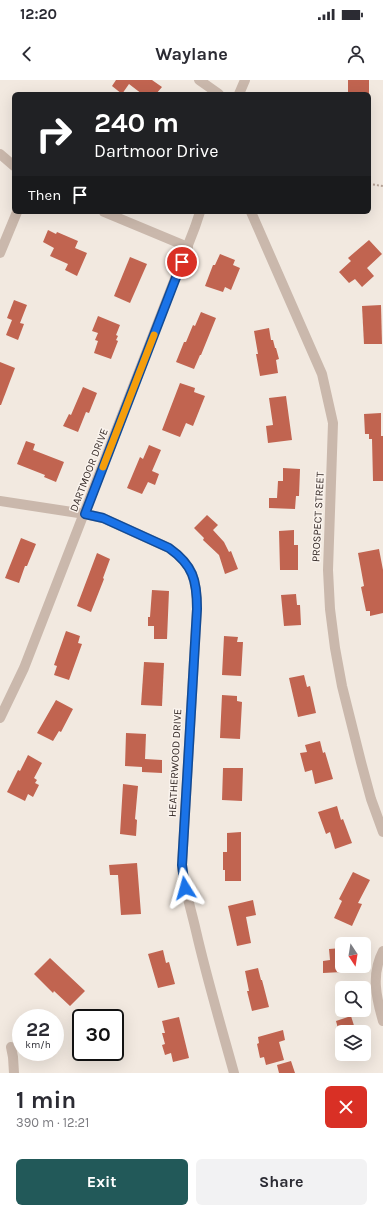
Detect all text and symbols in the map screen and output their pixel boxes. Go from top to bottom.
text: 12:20 [20,5,57,23]
icon: back [16,43,38,65]
text: Waylane [155,43,228,65]
icon: person [345,43,367,65]
text: 240 m [94,106,179,139]
icon: right [28,108,80,160]
text: Dartmoor Drive [94,140,218,162]
icon: arrive [69,184,91,206]
text: Then [28,186,61,204]
pin [165,245,199,279]
icon: arrive [171,251,193,273]
street label: DARTMOOR DRIVE [67,427,111,513]
street label: PROSPECT STREET [309,471,327,563]
street label: HEATHERWOOD DRIVE [166,708,184,818]
position arrow [164,867,206,909]
north arrow [335,937,371,973]
map controls [335,937,371,1061]
button: search [335,981,371,1017]
speed limit sign: 30 [72,1009,124,1061]
text: 22 [26,1018,50,1041]
button: layers [335,1025,371,1061]
text: km/h [25,1039,51,1051]
text: 1 min [16,1086,76,1114]
button: close [325,1086,367,1128]
text: 390 m · 12:21 [16,1115,89,1130]
button: Exit [16,1159,188,1205]
button: Share [196,1159,367,1205]

